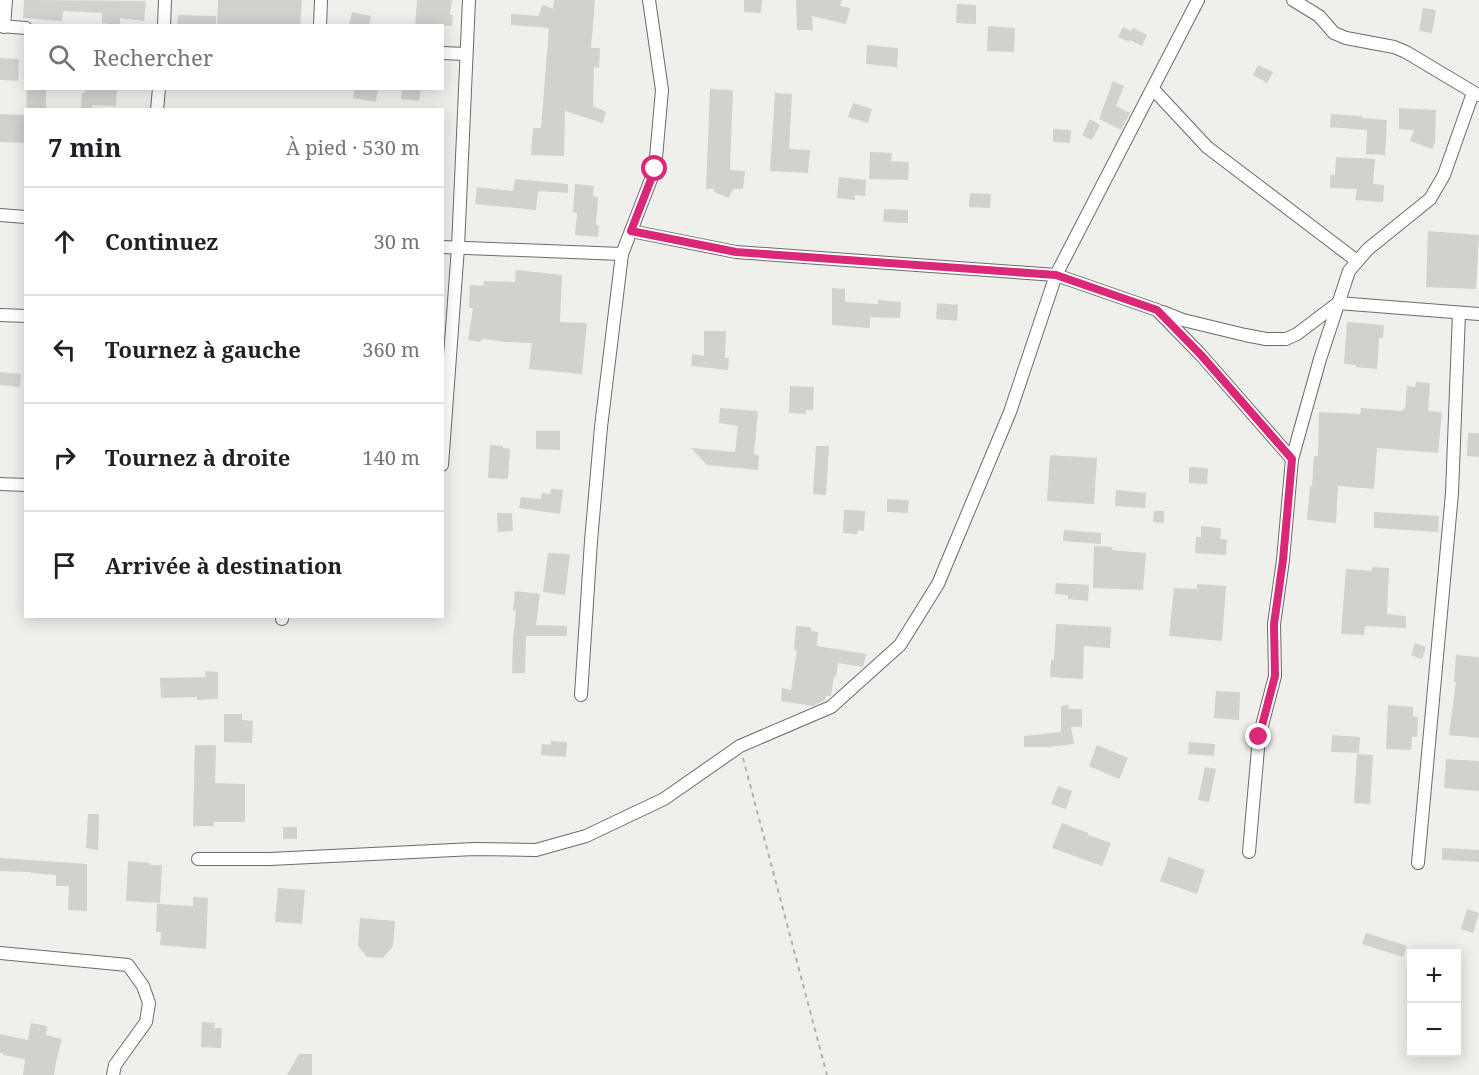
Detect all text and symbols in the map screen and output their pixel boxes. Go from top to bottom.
search box [24,24,444,90]
icon: search [45,41,78,74]
text: Rechercher [93,42,213,72]
text: 7 min [48,129,122,165]
text: À pied · 530 m [286,134,420,161]
route start [641,155,667,181]
icon: ahead [48,225,81,258]
text: Continuez [105,226,218,256]
text: 30 m [374,228,420,255]
icon: left [48,333,81,366]
text: Tournez à gauche [105,334,301,364]
text: 360 m [362,336,420,363]
icon: right [48,441,81,474]
text: Tournez à droite [105,442,290,472]
text: 140 m [362,444,420,471]
icon: arrive [48,549,81,582]
text: Arrivée à destination [105,550,342,580]
route end [1245,723,1271,749]
map controls [1407,949,1461,1057]
button: + [1407,949,1461,1003]
button: − [1407,1003,1461,1057]

